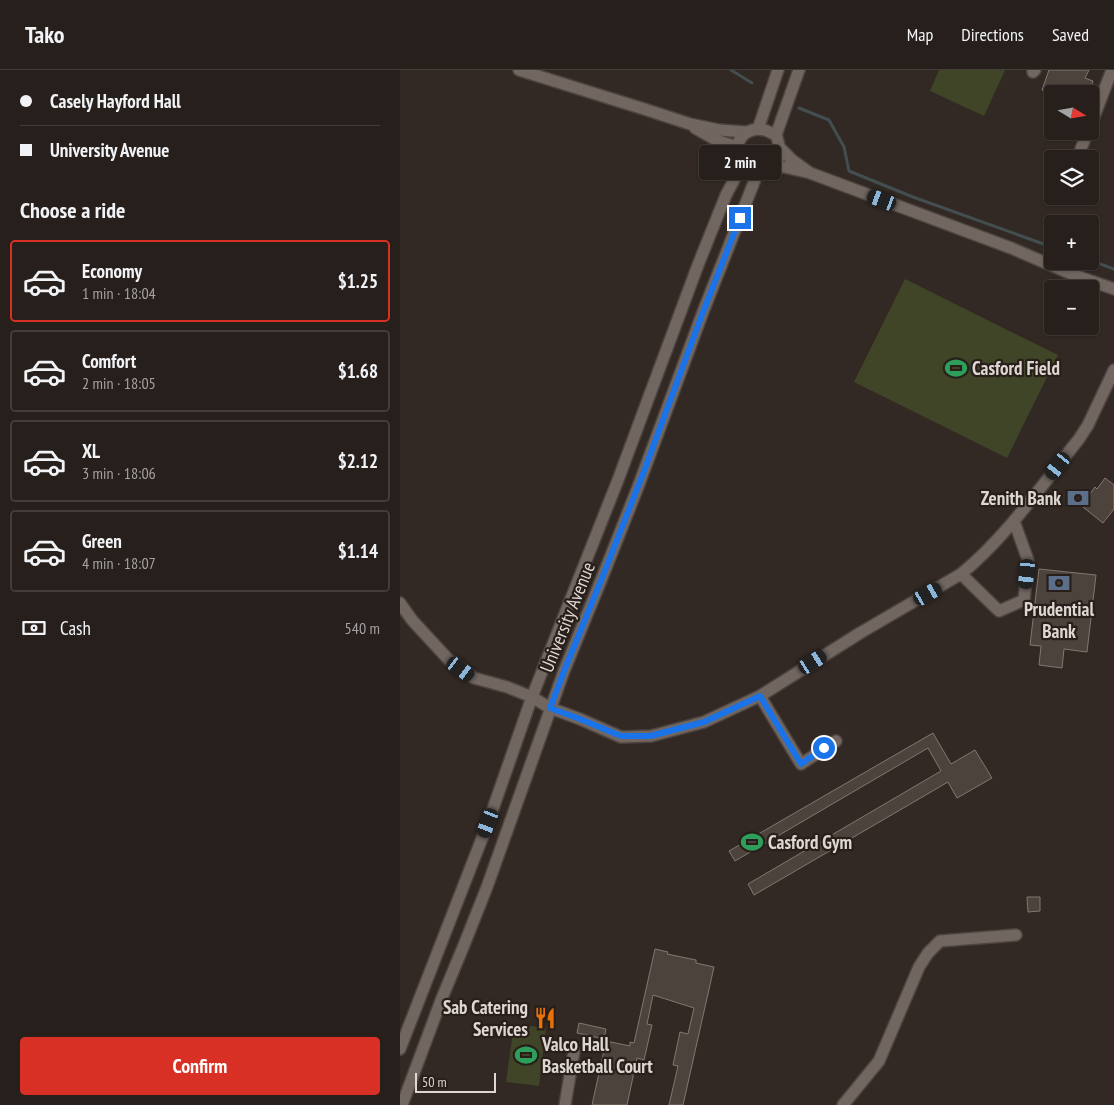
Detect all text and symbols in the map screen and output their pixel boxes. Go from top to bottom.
text: Tako [25,19,65,50]
text: Map [907,23,933,46]
text: Directions [961,23,1024,46]
text: Saved [1052,23,1089,46]
north arrow [1044,85,1099,140]
map controls [1044,85,1099,335]
text: Casely Hayford Hall [50,89,181,113]
text: University Avenue [50,138,169,162]
callout: 2 min [699,146,781,180]
button: layers [1044,150,1099,205]
text: 2 min [724,152,756,172]
car [865,188,898,212]
text: Choose a ride [20,196,125,224]
route end [729,207,751,229]
button: + [1044,215,1099,270]
icon: car [22,259,67,304]
text: Economy [82,259,142,283]
text: $1.25 [338,269,378,293]
button: − [1044,280,1099,335]
text: 1 min · 18:04 [82,283,156,303]
icon: car [22,349,67,394]
text: Comfort [82,349,136,373]
sports icon: Casford Field [943,355,969,381]
place label: Casford Field [972,356,1060,380]
text: $1.68 [338,359,378,383]
text: 2 min · 18:05 [82,373,156,393]
icon: car [22,439,67,484]
text: XL [82,439,100,463]
text: $2.12 [338,449,378,473]
car [1042,450,1073,482]
text: 3 min · 18:06 [82,463,156,483]
bank icon: Zenith Bank [1065,485,1091,511]
place label: Zenith Bank [981,486,1061,510]
icon: car [22,529,67,574]
text: Green [82,529,122,553]
text: $1.14 [338,539,378,563]
text: 4 min · 18:07 [82,553,156,573]
street label: University Avenue [534,558,600,676]
car [1017,558,1036,590]
bank icon: Prudential Bank [1046,570,1072,596]
car [911,580,944,608]
place label: Prudential Bank [1024,597,1094,643]
icon: cash [20,614,48,642]
text: Cash [60,616,91,640]
text: 540 m [345,618,380,638]
car [796,648,829,676]
car [444,654,477,684]
route start [813,737,835,759]
car [475,806,500,840]
sports icon: Casford Gym [739,829,765,855]
place label: Casford Gym [768,830,852,854]
place label: Sab Catering Services [443,995,528,1041]
restaurant icon: Sab Catering Services [532,1005,558,1031]
place label: Valco Hall Basketball Court [541,1032,653,1078]
button: Confirm [20,1037,380,1095]
sports icon: Valco Hall Basketball Court [513,1042,539,1068]
scale bar [415,1070,496,1093]
text: 50 m [422,1073,447,1091]

